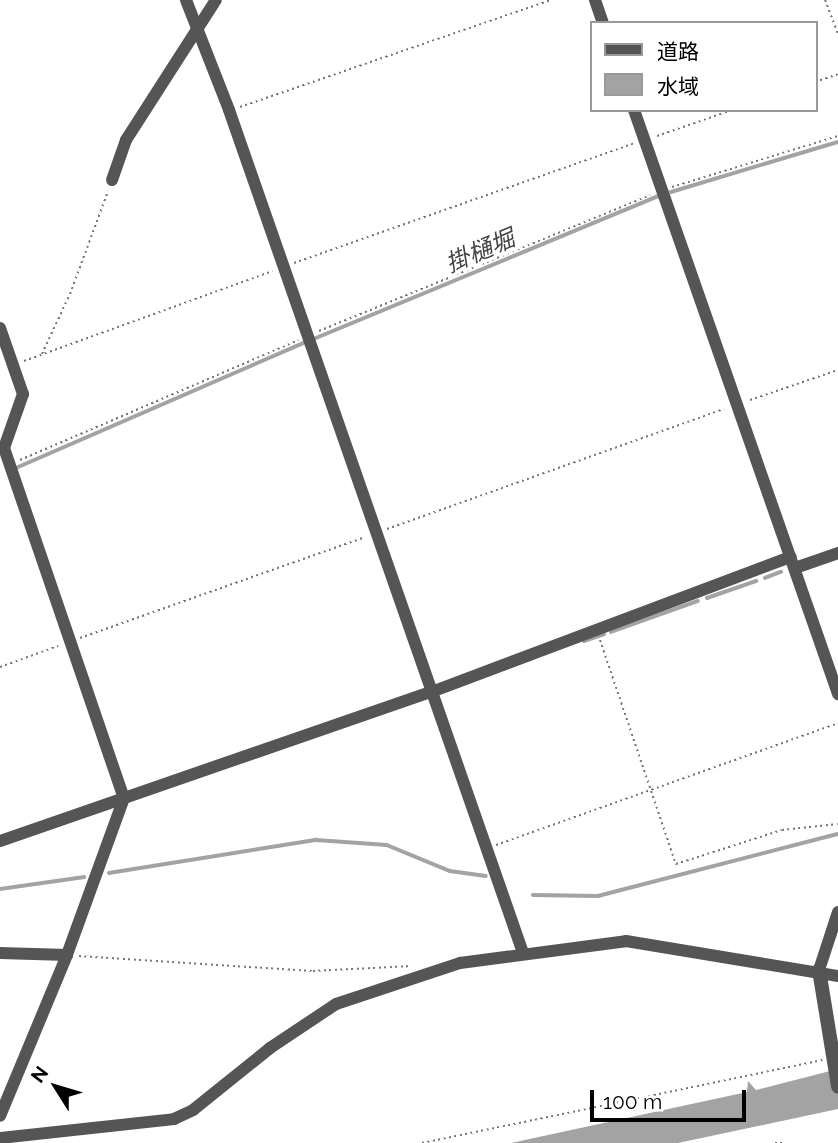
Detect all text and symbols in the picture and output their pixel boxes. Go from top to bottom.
legend [590,21,817,112]
text: 道路 [657,39,699,64]
text: 水域 [657,74,699,99]
water label: 掛樋堀 [441,224,519,278]
north arrow [21,1052,91,1122]
text: N [26,1062,52,1087]
scale bar [593,1076,749,1120]
text: 100 m [603,1089,662,1114]

